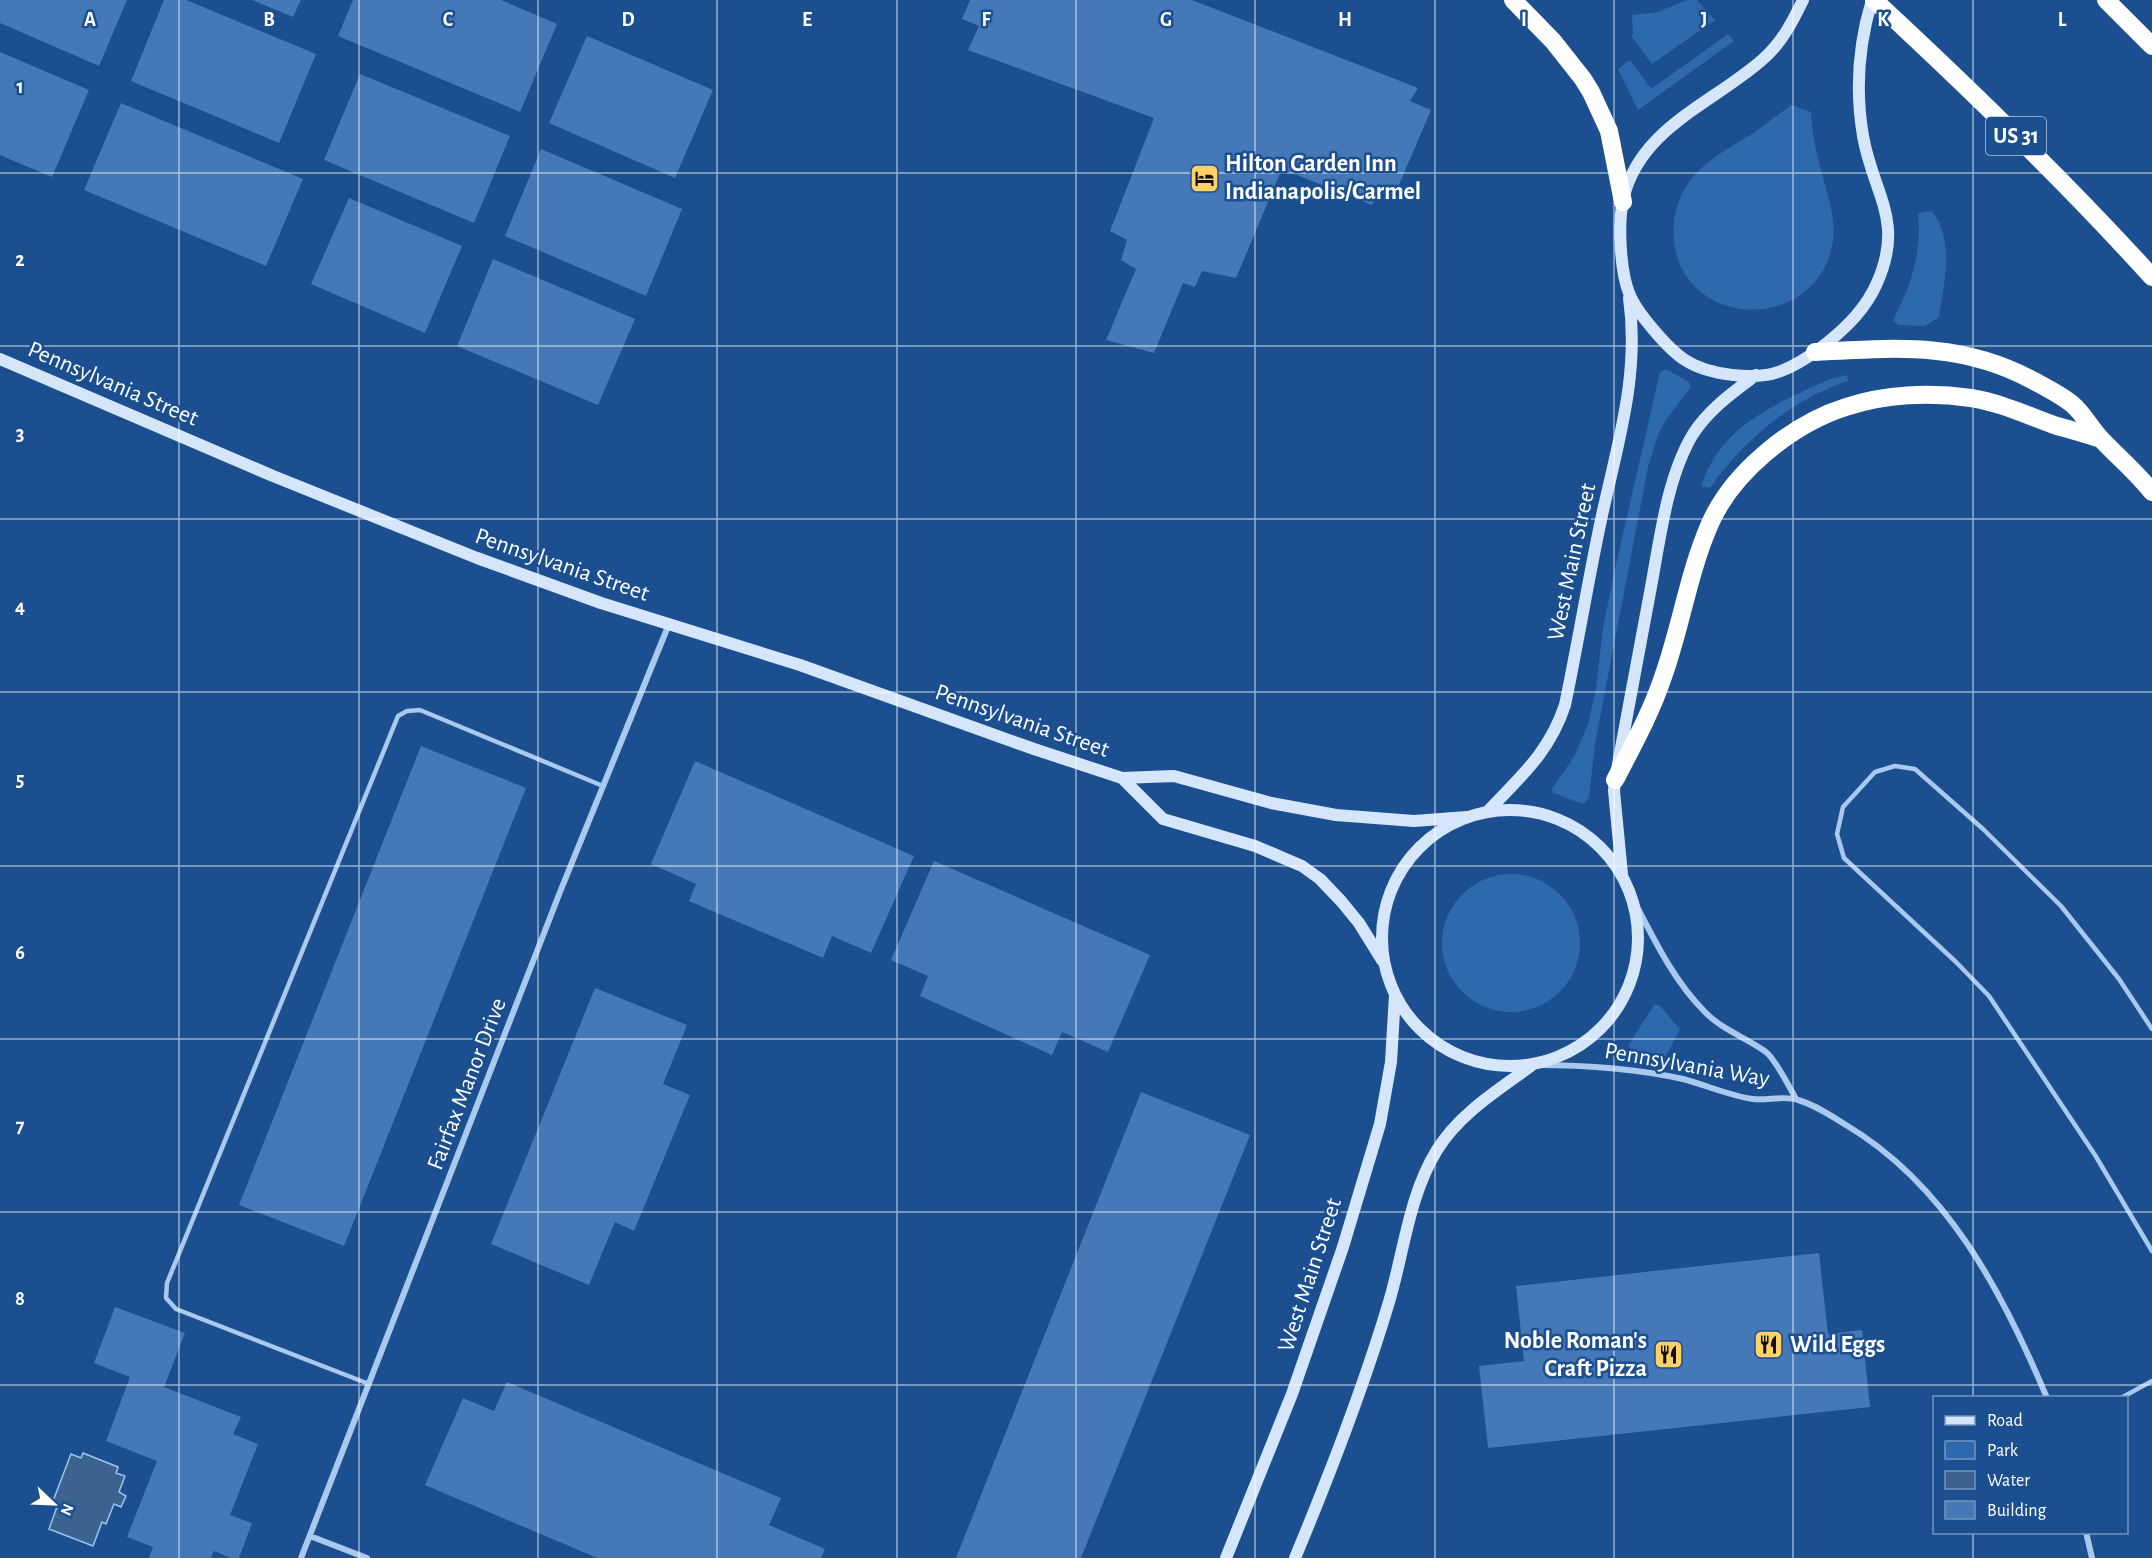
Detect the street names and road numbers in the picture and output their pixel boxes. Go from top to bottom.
road number: US 31 [1986,117,2046,155]
street label: Pennsylvania Street [24,337,202,431]
street label: West Main Street [1544,481,1600,643]
street label: Pennsylvania Street [472,524,652,606]
street label: Pennsylvania Street [932,680,1112,762]
street label: Fairfax Manor Drive [423,995,511,1173]
street label: Pennsylvania Way [1603,1039,1771,1091]
street label: West Main Street [1274,1195,1346,1355]

